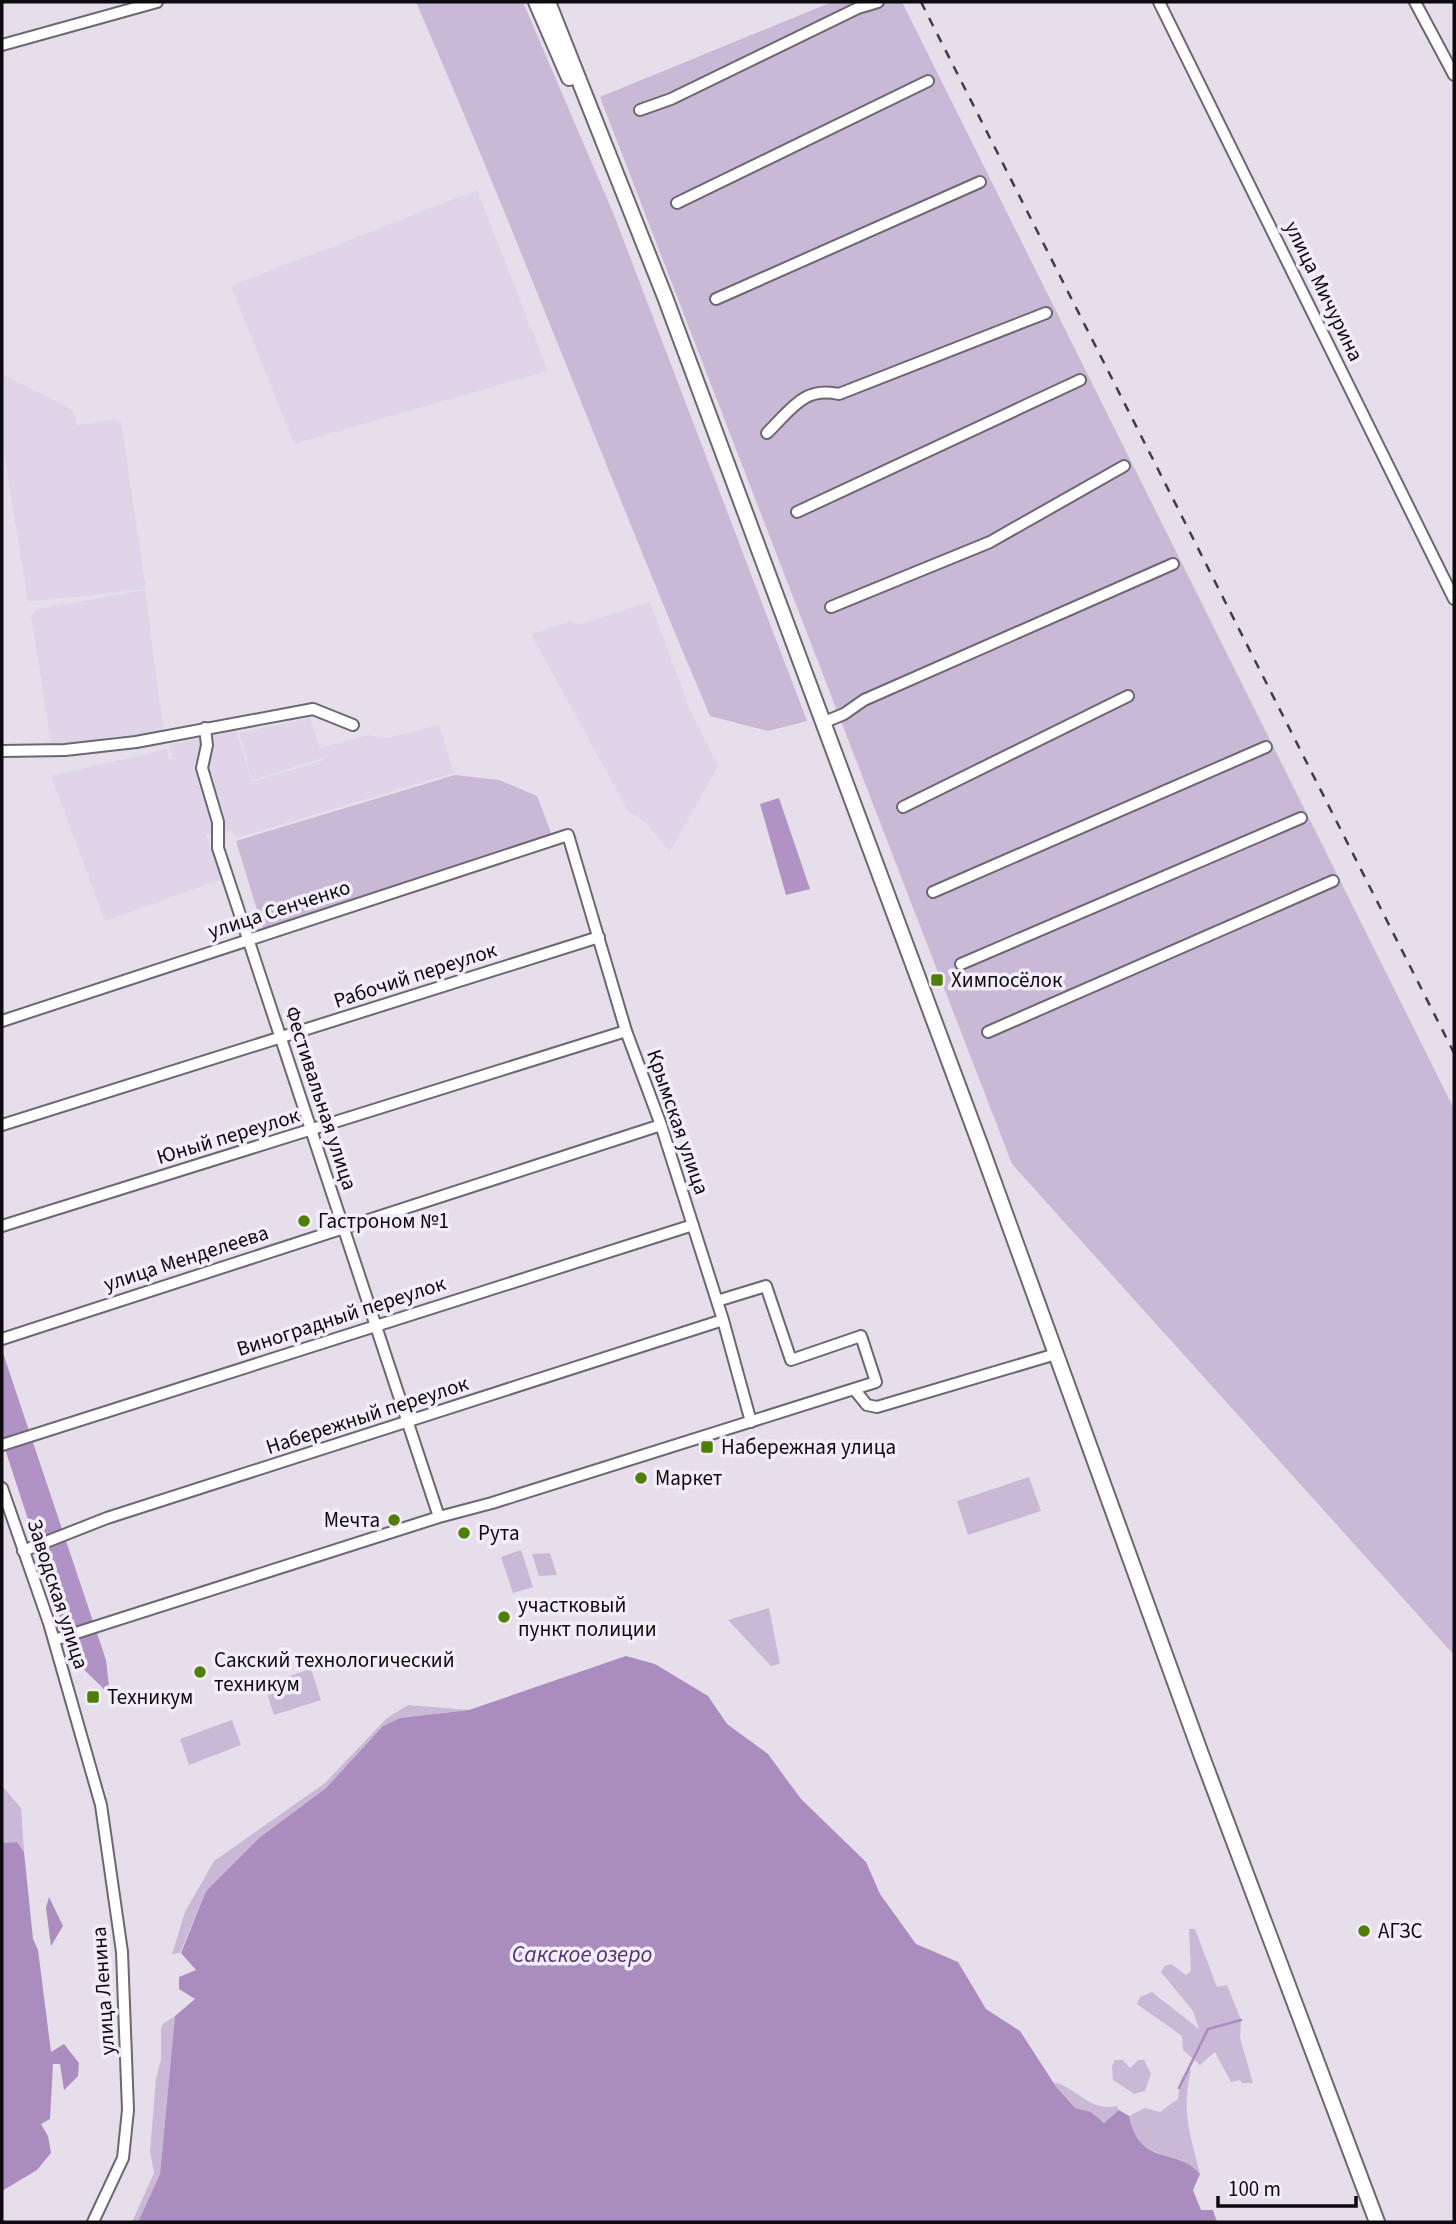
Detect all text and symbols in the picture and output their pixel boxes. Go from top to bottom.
street label: улица Мичурина [1277,216,1371,366]
street label: улица Сенченко [204,872,354,946]
street label: Рабочий переулок [330,934,501,1016]
place label: Химпосёлок [951,965,1063,995]
marker: Химпосёлок [929,972,945,988]
street label: Фестивальная улица [277,1002,365,1194]
street label: Крымская улица [639,1045,717,1199]
street label: Юный переулок [153,1100,304,1172]
place label: Гастроном №1 [318,1206,449,1236]
marker: Гастроном №1 [296,1213,312,1229]
street label: улица Менделеева [100,1217,272,1299]
street label: Виноградный переулок [233,1268,450,1364]
street label: Набережный переулок [262,1368,473,1462]
place label: Набережная улица [721,1432,896,1462]
marker: Набережная улица [699,1439,715,1455]
place label: Маркет [655,1463,723,1493]
marker: Маркет [633,1470,649,1486]
place label: Мечта [324,1505,380,1535]
marker: Мечта [386,1512,402,1528]
street label: Заводская улица [20,1515,96,1673]
place label: Рута [478,1518,520,1548]
marker: Рута [456,1525,472,1541]
place label: участковый пункт полиции [518,1590,657,1644]
marker: участковый пункт полиции [496,1609,512,1625]
place label: Сакский технологический техникум [214,1645,455,1699]
marker: Сакский технологический техникум [192,1664,208,1680]
place label: Техникум [107,1682,193,1712]
marker: Техникум [85,1689,101,1705]
place label: АГЗС [1378,1916,1423,1946]
marker: АГЗС [1356,1923,1372,1939]
street label: улица Ленина [84,1926,122,2056]
water label: Сакское озеро [512,1938,652,1971]
scale bar [1218,2164,1356,2208]
text: 100 m [1228,2174,1281,2204]

